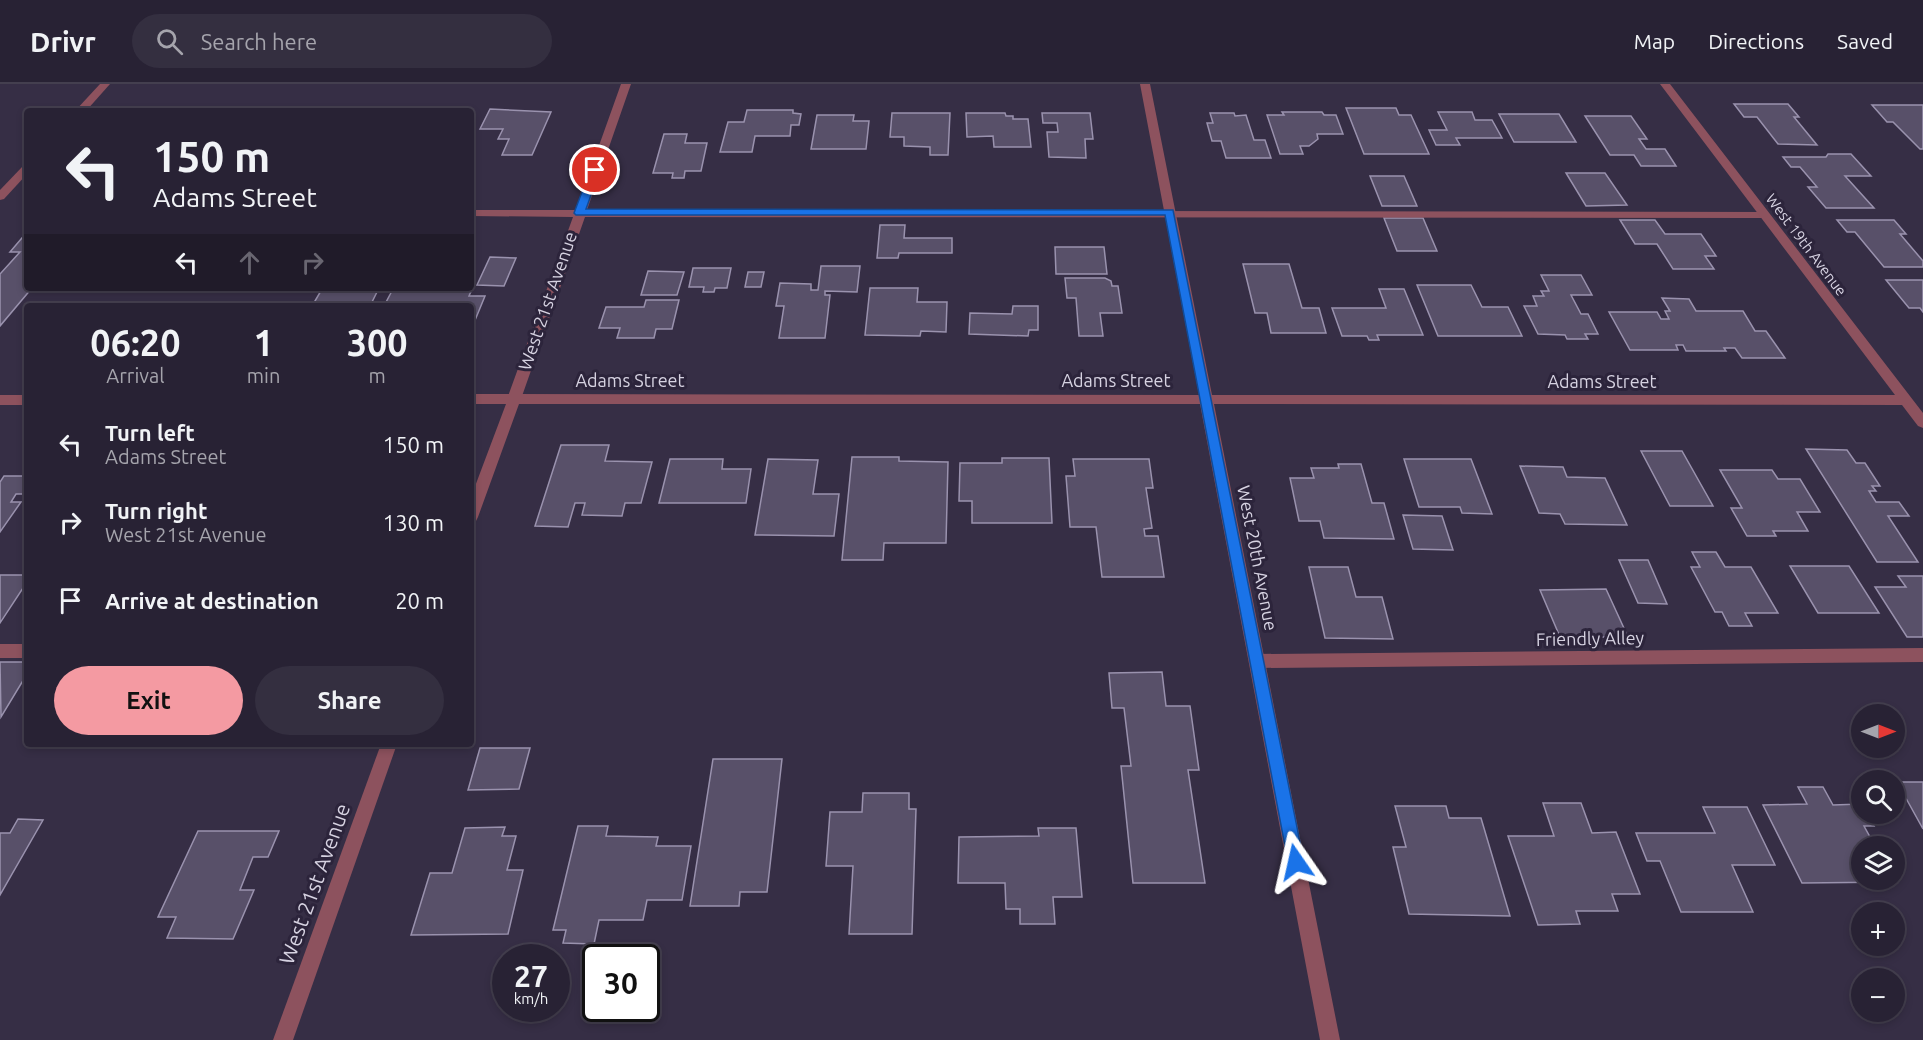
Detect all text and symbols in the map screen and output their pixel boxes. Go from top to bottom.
search box [132,14,552,68]
icon: search [153,25,186,58]
text: Drivr [30,26,96,57]
text: Search here [201,29,317,54]
text: Map [1634,29,1675,53]
text: Directions [1708,29,1804,53]
text: Saved [1837,29,1893,53]
icon: left [54,132,132,210]
text: 150 m [153,133,270,180]
pin [569,144,620,195]
icon: arrive [578,153,611,186]
text: Adams Street [153,182,317,212]
street label: West 19th Avenue [1763,190,1850,299]
street label: West 21st Avenue [514,229,580,373]
icon: left [170,246,203,279]
icon: ahead [233,246,266,279]
icon: right [296,246,329,279]
text: 06:20 [90,322,180,363]
text: 1 [253,322,274,363]
text: 300 [347,322,408,363]
text: Arrival [106,364,165,387]
text: min [247,364,280,387]
text: m [369,364,386,387]
street label: Adams Street [575,370,685,390]
street label: Adams Street [1061,370,1171,390]
street label: Adams Street [1547,371,1657,391]
text: Turn left [105,420,195,445]
icon: left [54,428,87,461]
text: 150 m [383,432,444,457]
text: Adams Street [105,445,226,468]
street label: West 20th Avenue [1234,483,1282,632]
text: Turn right [105,498,207,523]
icon: right [54,506,87,539]
text: 130 m [383,510,444,535]
text: West 21st Avenue [105,523,266,546]
icon: arrive [54,584,87,617]
text: Arrive at destination [105,588,319,613]
text: 20 m [395,588,444,613]
street label: Friendly Alley [1536,627,1645,649]
button: Exit [54,666,243,735]
button: Share [255,666,444,735]
north arrow [1851,704,1905,758]
map controls [1851,704,1905,1022]
button: search [1851,770,1905,824]
street label: West 21st Avenue [274,800,354,967]
position arrow [1264,830,1328,894]
button: layers [1851,836,1905,890]
button: + [1851,902,1905,956]
speed limit sign: 30 [582,944,660,1022]
text: 27 [514,959,548,993]
button: − [1851,968,1905,1022]
text: km/h [514,990,548,1007]

